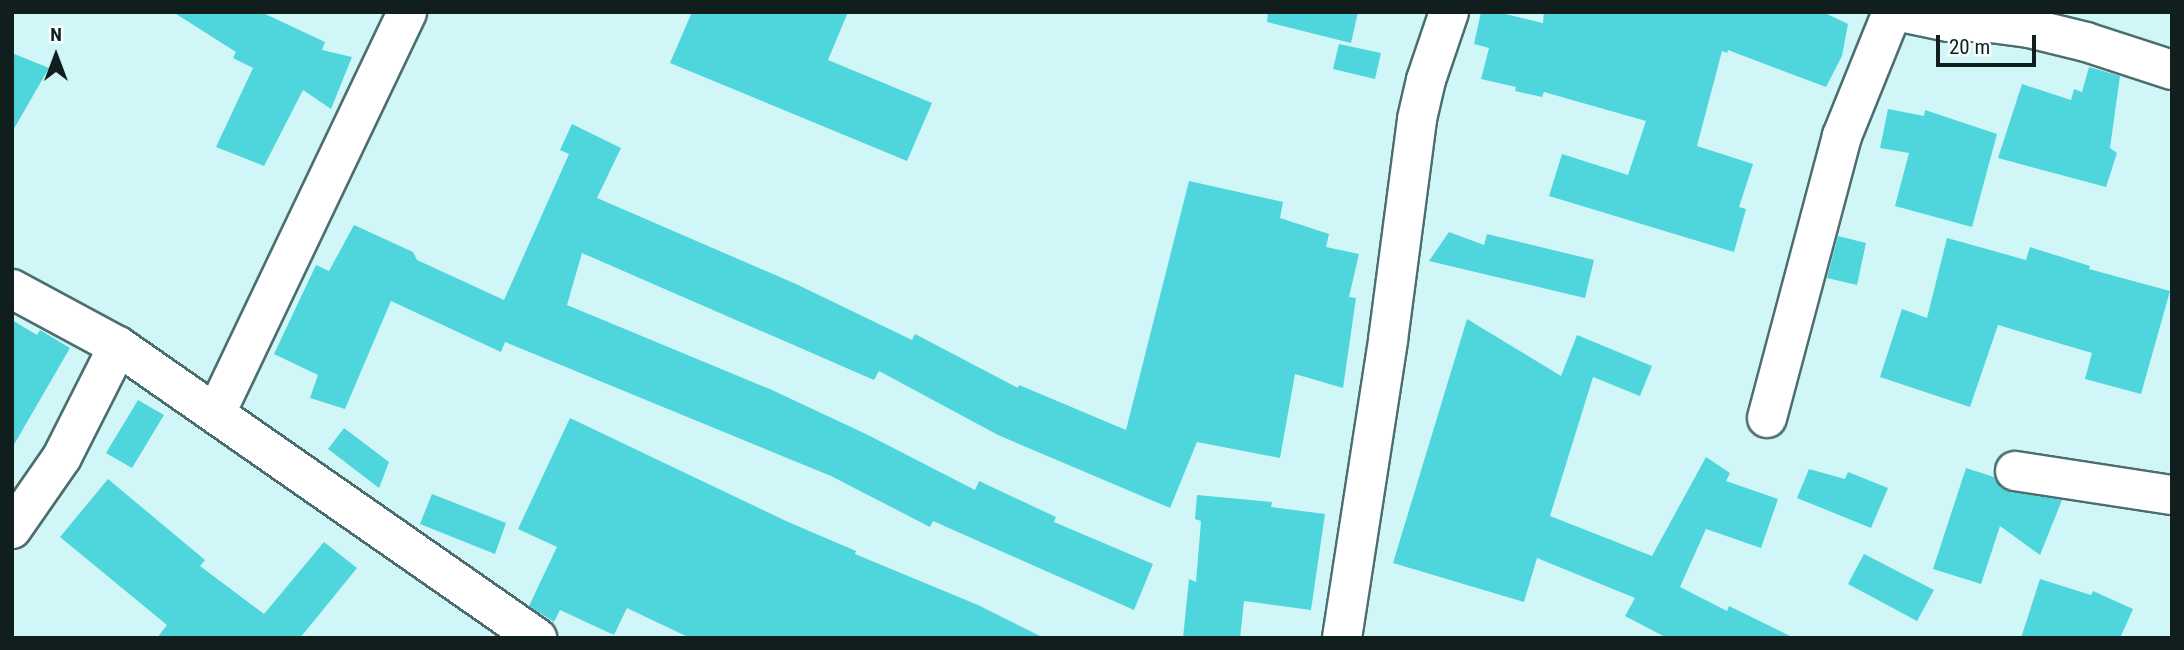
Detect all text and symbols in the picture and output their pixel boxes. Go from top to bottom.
north arrow [21,21,91,91]
scale bar [1939,21,2039,65]
text: N [50,23,62,46]
text: 20 m [1949,35,1990,59]

